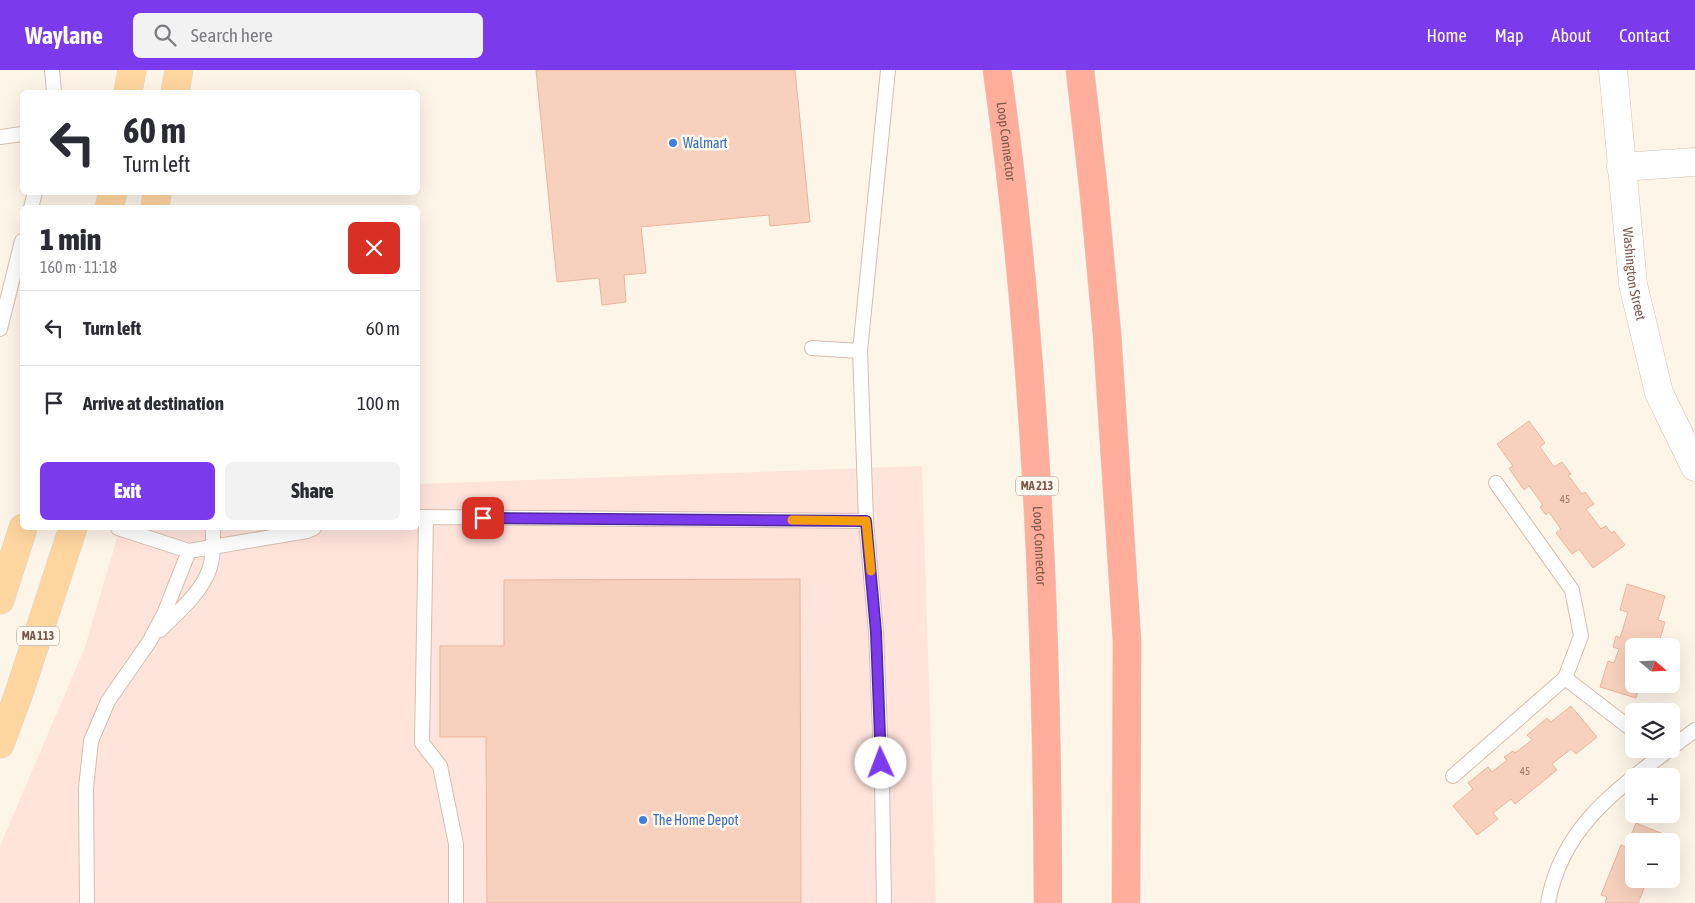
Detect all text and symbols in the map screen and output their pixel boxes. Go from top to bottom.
search box [133,13,483,58]
icon: search [151,21,179,49]
text: Waylane [25,22,103,49]
text: Search here [191,24,273,46]
text: Home [1427,25,1467,46]
text: Map [1495,25,1524,46]
text: About [1552,25,1591,46]
text: Contact [1619,25,1670,46]
street label: Loop Connector [993,101,1019,183]
icon: left [40,110,105,175]
text: 60 m [123,110,186,150]
place label: Walmart [683,135,728,151]
marker: Walmart [667,137,679,149]
text: Turn left [123,151,190,177]
text: 1 min [40,222,101,256]
button: close [348,222,400,274]
street label: Washington Street [1620,227,1649,322]
text: 160 m · 11:18 [40,258,117,276]
icon: left [40,314,68,342]
text: Turn left [83,317,141,339]
text: 60 m [366,317,400,339]
icon: arrive [40,389,68,417]
text: Arrive at destination [83,392,224,414]
text: 100 m [357,392,400,414]
button: Exit [40,462,215,520]
button: Share [225,462,400,520]
road number: MA 213 [1016,476,1058,496]
house number: 45 [1560,493,1570,505]
pin [462,497,504,539]
icon: arrive [469,504,497,532]
street label: Loop Connector [1030,506,1050,587]
road number: MA 113 [17,626,59,646]
north arrow [1625,638,1680,692]
map controls [1625,638,1680,888]
button: layers [1625,703,1680,758]
position arrow [854,736,906,788]
house number: 45 [1520,765,1530,777]
button: + [1625,768,1680,823]
place label: The Home Depot [653,812,738,828]
marker: The Home Depot [637,814,649,826]
button: − [1625,833,1680,888]

